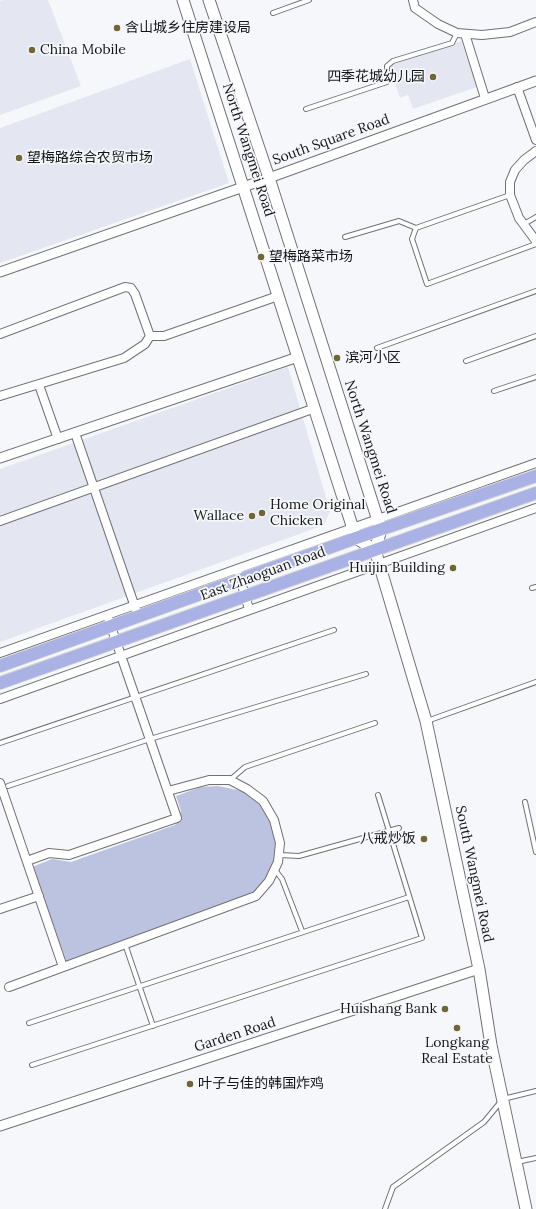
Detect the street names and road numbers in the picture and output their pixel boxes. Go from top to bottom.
street label: North Wangmei Road [218,81,278,219]
street label: South Square Road [270,111,392,169]
street label: North Wangmei Road [340,378,400,516]
street label: East Zhaoguan Road [198,544,328,604]
street label: South Wangmei Road [451,804,497,944]
street label: Garden Road [192,1014,278,1056]

